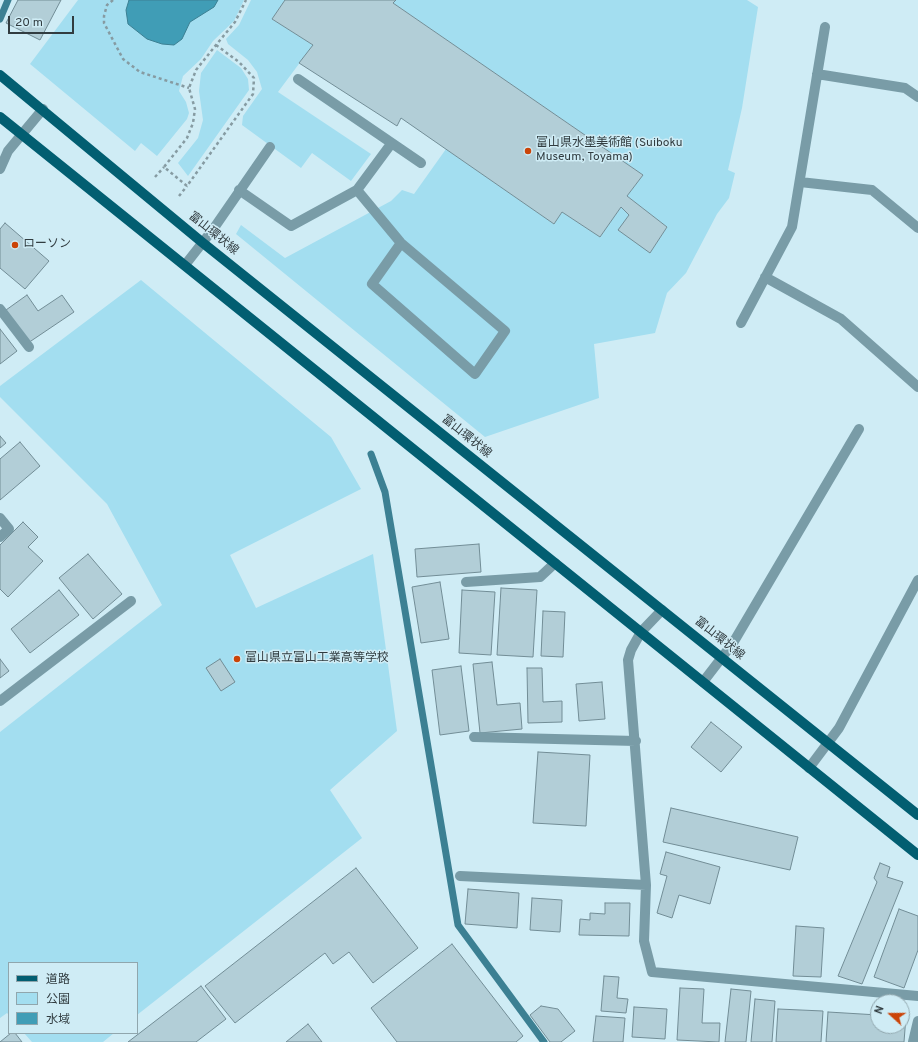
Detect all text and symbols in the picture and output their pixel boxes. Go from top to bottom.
scale bar [10,8,76,34]
text: 20 m [15,15,43,31]
place label: 富山県水墨美術館 (Suiboku Museum, Toyama) [536,137,683,165]
marker: 富山県水墨美術館 (Suiboku Museum, Toyama) [523,146,533,156]
street label: 富山環状線 [185,210,241,258]
place label: ローソン [23,238,71,252]
marker: ローソン [10,240,20,250]
street label: 富山環状線 [438,413,494,461]
street label: 富山環状線 [691,615,747,663]
place label: 富山県立富山工業高等学校 [245,652,389,666]
marker: 富山県立富山工業高等学校 [232,654,242,664]
legend [8,962,138,1034]
text: 道路 [46,972,70,988]
text: 公園 [46,992,70,1008]
north arrow [870,994,910,1034]
text: N [872,1004,888,1016]
text: 水域 [46,1012,70,1028]

